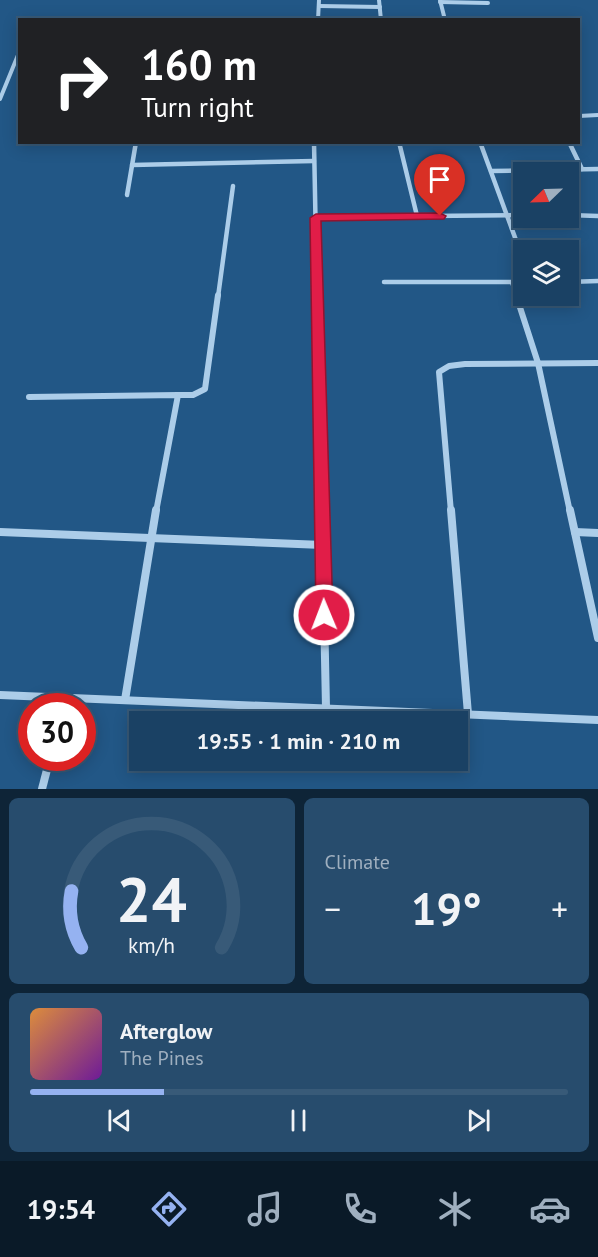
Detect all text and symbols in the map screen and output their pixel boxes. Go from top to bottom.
text: 160 m [141,37,257,92]
icon: right [42,42,120,120]
text: Turn right [141,90,254,124]
pin [414,154,465,216]
north arrow [513,162,579,228]
map controls [513,162,579,306]
icon: arrive [423,163,456,196]
button: layers [513,240,579,306]
position arrow [292,583,356,647]
speed limit sign: 30 [18,693,96,771]
text: 19:55 · 1 min · 210 m [197,727,400,755]
text: Climate [325,849,390,875]
text: 24 [116,858,187,939]
text: 19° [411,879,482,937]
text: − [325,887,341,930]
text: + [551,887,568,930]
text: km/h [128,931,175,959]
text: Afterglow [120,1017,212,1045]
text: The Pines [120,1045,204,1071]
icon: previous [103,1104,136,1137]
icon: pause [282,1104,315,1137]
icon: next [462,1104,495,1137]
icon: directions [148,1188,190,1230]
icon: music [244,1188,286,1230]
icon: phone [339,1188,381,1230]
icon: climate [434,1188,476,1230]
icon: car [529,1188,571,1230]
text: 19:54 [27,1192,95,1226]

